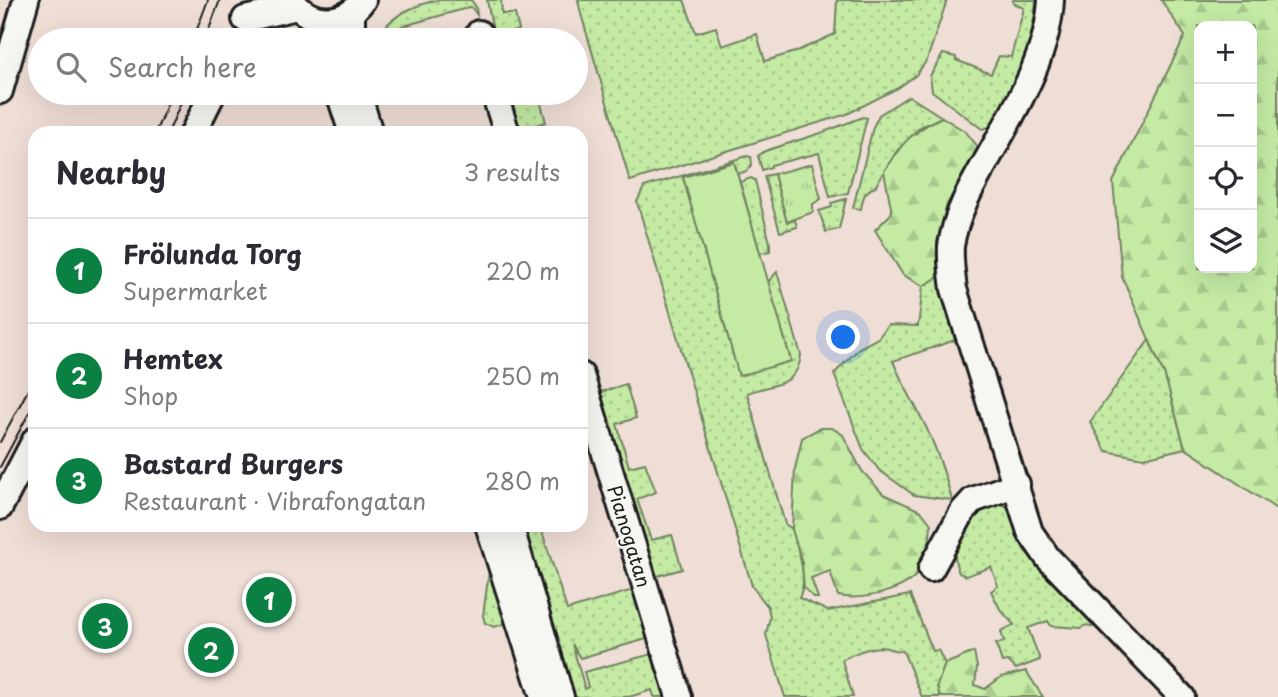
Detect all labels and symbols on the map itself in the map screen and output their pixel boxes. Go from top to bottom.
your location [826,320,860,354]
street label: Pianogatan [601,481,659,591]
pin: 1 [246,574,292,626]
pin: 3 [82,600,128,652]
pin: 2 [188,624,234,676]

